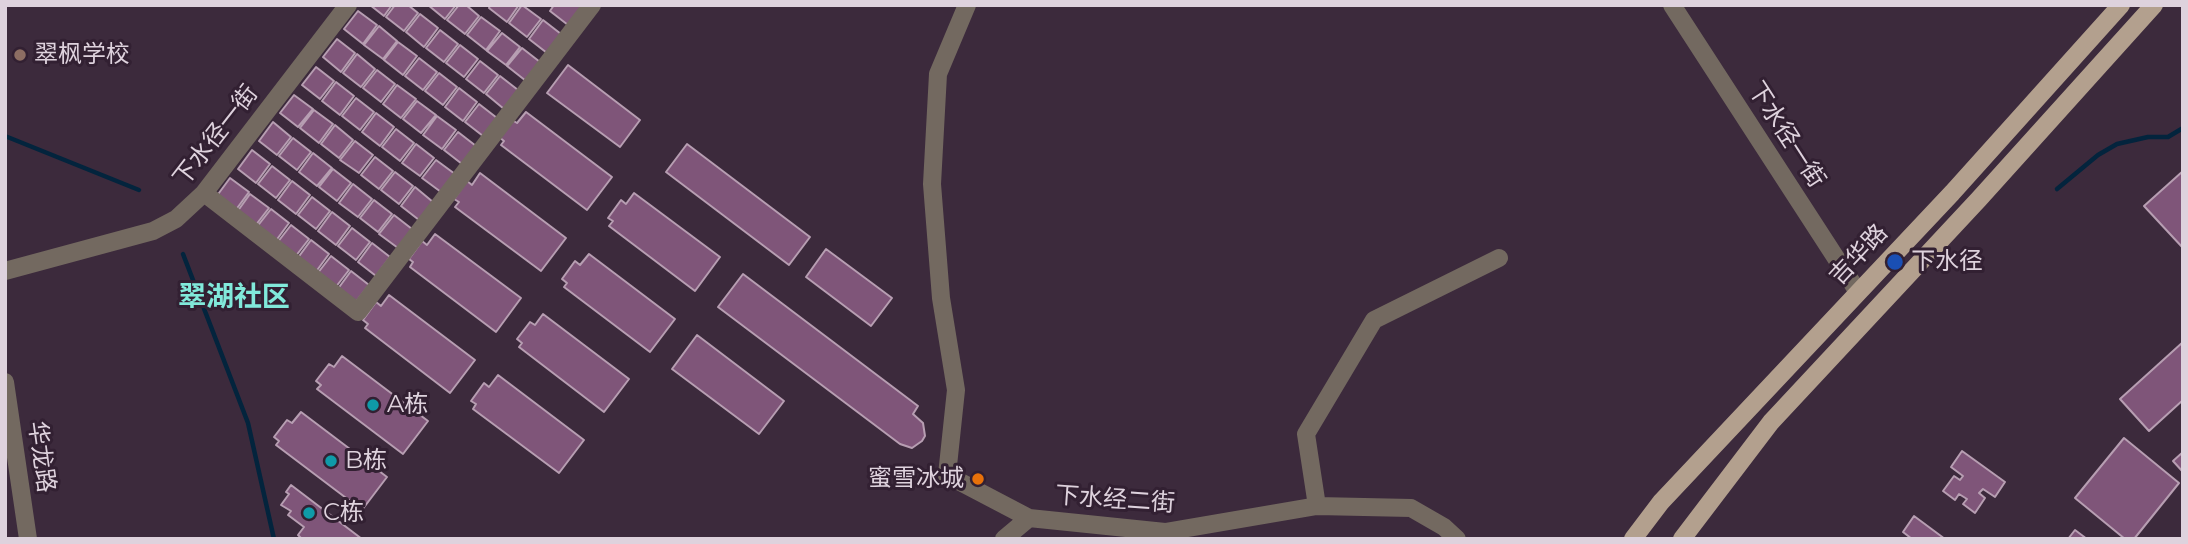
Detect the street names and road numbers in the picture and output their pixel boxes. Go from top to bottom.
street label: 下水径一街 [1741,77,1831,193]
street label: 下水径一街 [168,80,264,192]
street label: 吉华路 [1824,219,1894,291]
street label: 华龙路 [22,419,60,495]
street label: 下水经二街 [1054,481,1176,519]

